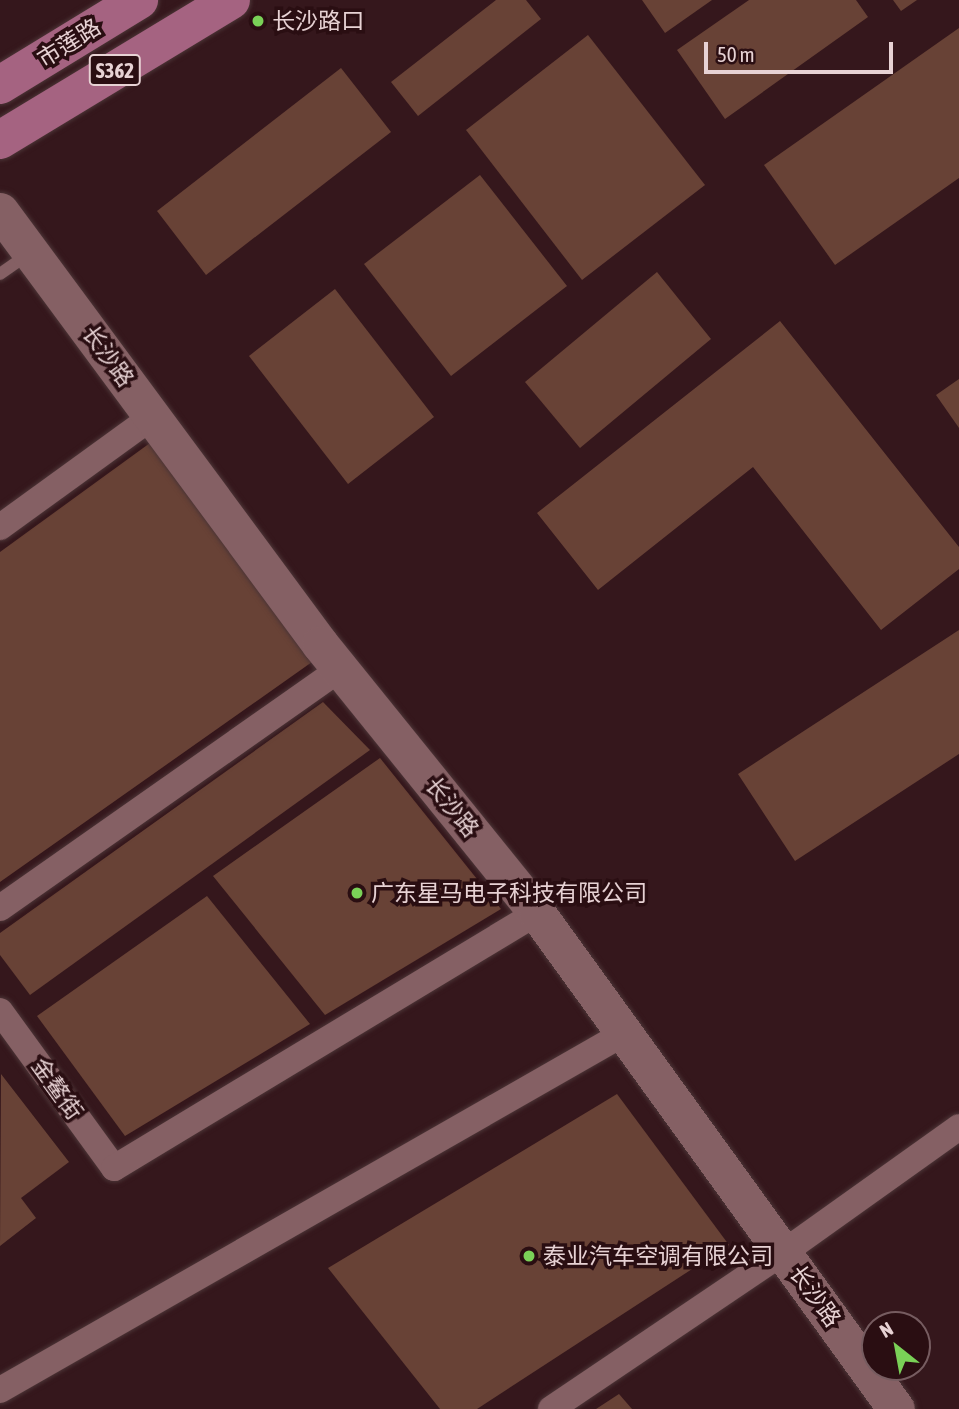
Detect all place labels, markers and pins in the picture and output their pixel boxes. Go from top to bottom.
place label: 长沙路口 [272,7,364,35]
marker: 长沙路口 [250,13,266,29]
place label: 广东星马电子科技有限公司 [371,879,647,907]
marker: 广东星马电子科技有限公司 [349,885,365,901]
place label: 泰业汽车空调有限公司 [543,1242,773,1270]
marker: 泰业汽车空调有限公司 [521,1248,537,1264]

